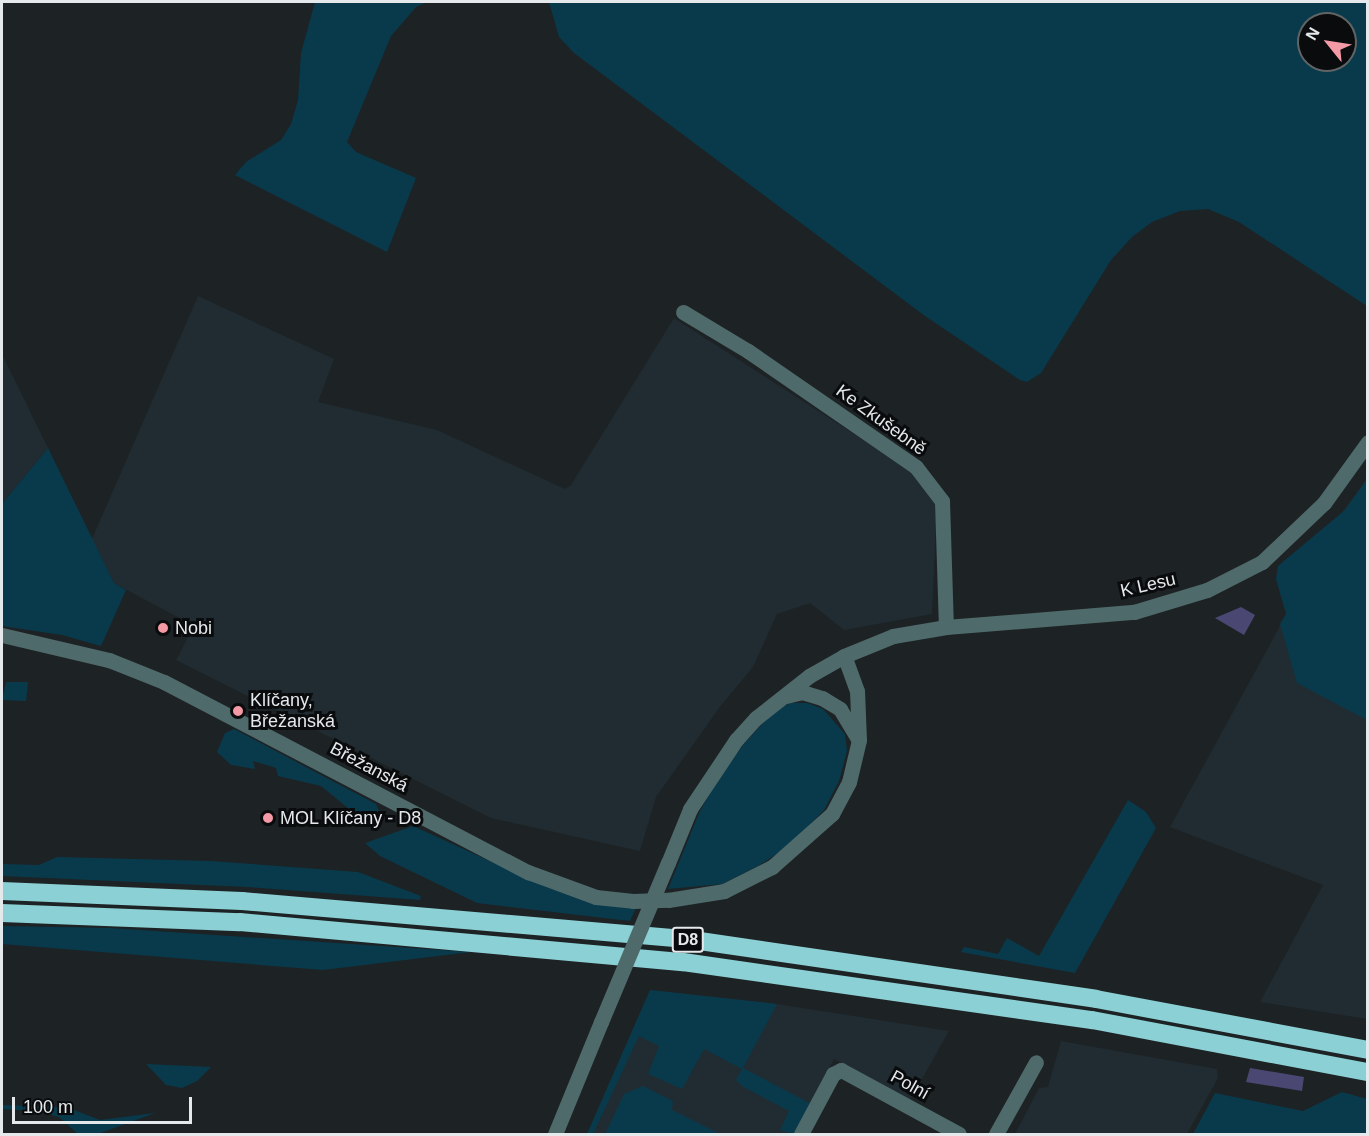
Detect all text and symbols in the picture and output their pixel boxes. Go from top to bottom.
north arrow [1297,12,1357,72]
text: N [1302,24,1323,43]
street label: Ke Zkušebně [832,380,930,460]
street label: K Lesu [1118,568,1178,602]
place label: Nobi [175,617,212,639]
marker: Nobi [156,621,170,635]
place label: Klíčany, Břežanská [250,690,335,732]
marker: Klíčany, Břežanská [231,704,245,718]
street label: Břežanská [326,738,412,796]
place label: MOL Klíčany - D8 [280,807,422,829]
marker: MOL Klíčany - D8 [261,811,275,825]
road number: D8 [672,927,704,953]
street label: Polní [887,1066,933,1104]
scale bar [15,1085,195,1123]
text: 100 m [23,1097,73,1117]

